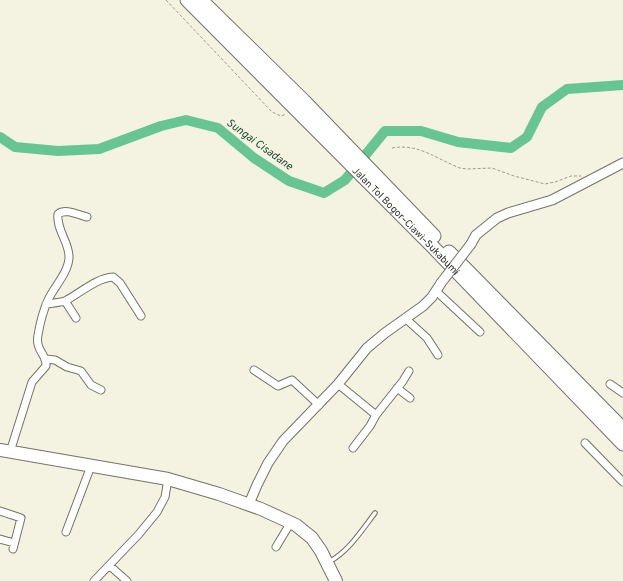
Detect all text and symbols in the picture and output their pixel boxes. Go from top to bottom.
water label: Sungai Cisadane [223,116,296,174]
street label: Jalan Tol Bogor–Ciawi–Sukabumi [349,165,462,279]

